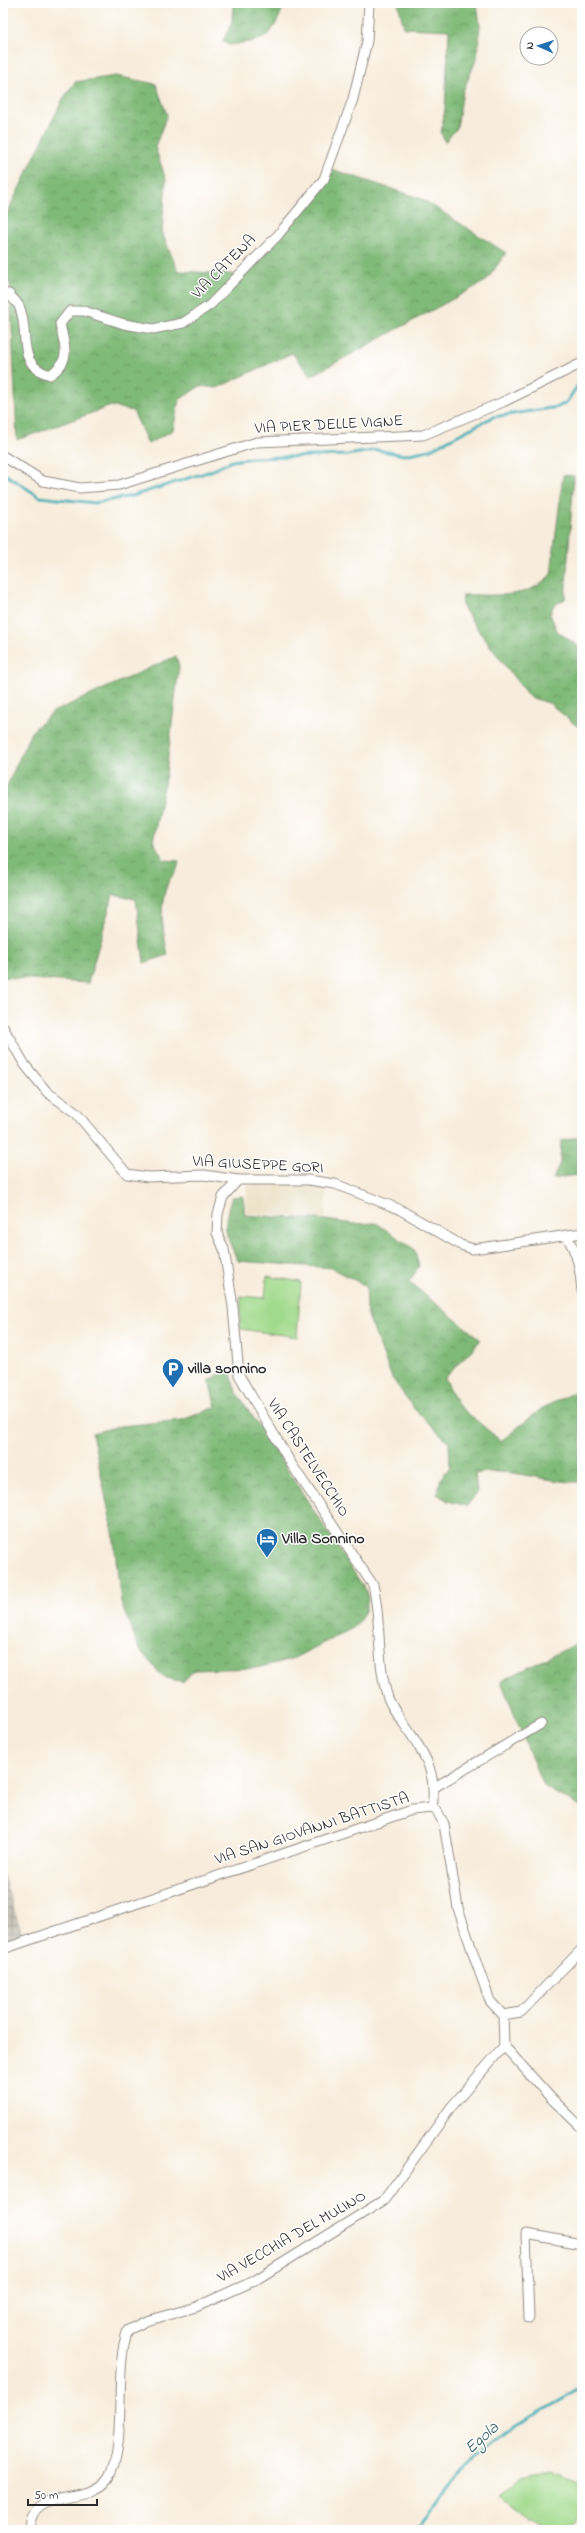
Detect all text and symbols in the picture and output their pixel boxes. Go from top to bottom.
north arrow [519,26,559,66]
text: N [522,41,538,50]
street label: VIA CATENA [185,229,262,306]
street label: VIA PIER DELLE VIGNE [253,409,404,441]
street label: VIA GIUSEPPE GORI [191,1150,324,1180]
parking icon: villa sonnino [160,1356,186,1389]
place label: villa sonnino [187,1357,266,1381]
street label: VIA CASTELVECCHIO [260,1393,355,1522]
hotel icon: Villa Sonnino [254,1526,280,1559]
place label: Villa Sonnino [281,1527,365,1551]
street label: VIA SAN GIOVANNI BATTISTA [211,1786,412,1872]
street label: VIA VECCHIA DEL MULINO [212,2184,371,2290]
water label: Egola [459,2415,506,2461]
scale bar [28,2481,97,2507]
text: 50 m [34,2487,58,2505]

